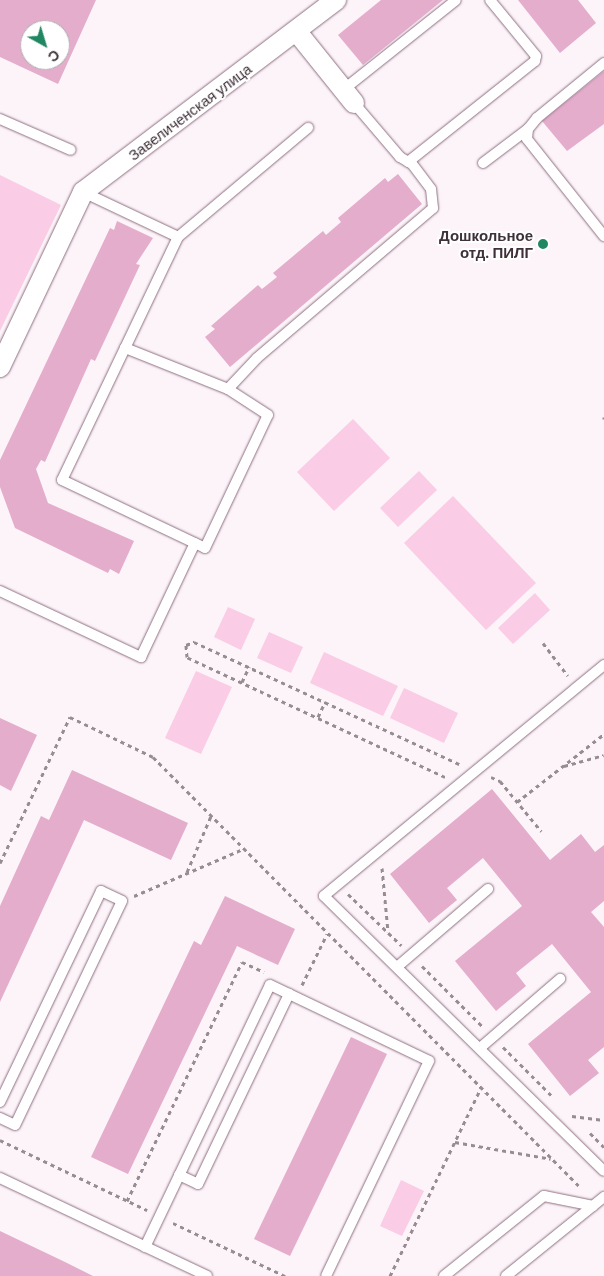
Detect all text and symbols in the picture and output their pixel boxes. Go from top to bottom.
north arrow [20,20,70,70]
text: С [45,46,63,66]
street label: Завеличенская улица [125,60,255,164]
place label: Дошкольное отд. ПИЛГ [439,226,533,261]
marker: Дошкольное отд. ПИЛГ [537,238,549,250]

